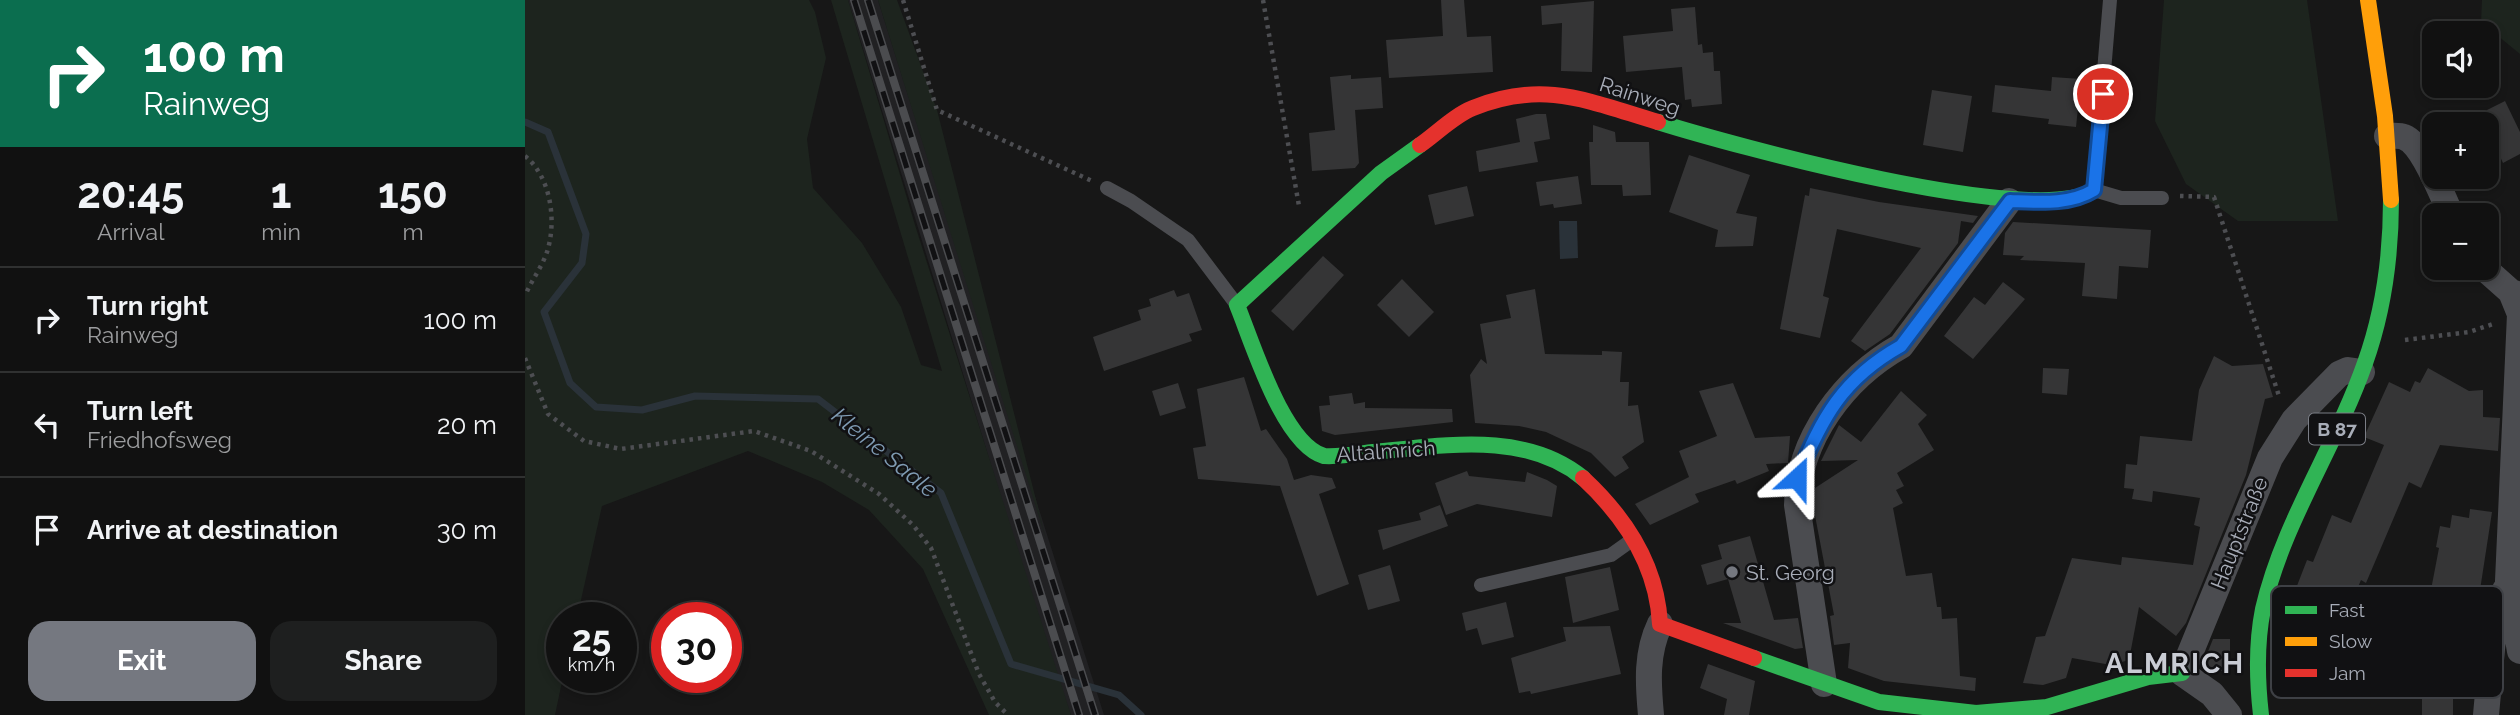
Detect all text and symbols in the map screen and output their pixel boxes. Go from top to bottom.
map controls [2422,21,2499,280]
button: sound [2422,21,2499,98]
text: 100 m [143,26,285,83]
icon: right [28,28,119,119]
pin [2073,64,2133,124]
street label: Rainweg [1596,71,1684,121]
icon: arrive [2084,75,2122,113]
text: Rainweg [143,85,270,122]
button: + [2422,112,2499,189]
text: 20:45 [77,169,184,218]
text: 1 [271,169,292,218]
text: 150 [378,169,448,218]
button: − [2422,203,2499,280]
text: Arrival [97,218,164,245]
text: min [261,218,301,245]
text: m [402,218,424,245]
text: Turn right [87,291,208,321]
icon: right [28,301,66,339]
text: 100 m [424,305,497,335]
text: Rainweg [87,321,179,348]
text: Turn left [87,396,193,426]
water label: Kleine Saale [827,401,943,503]
icon: left [28,406,66,444]
text: 20 m [437,410,497,440]
road number: B 87 [2309,414,2365,444]
text: Friedhofsweg [87,426,232,453]
street label: Altalmrich [1336,435,1436,467]
position arrow [1760,441,1834,515]
street label: Hauptstraße [2205,473,2273,593]
icon: arrive [28,511,66,549]
text: Arrive at destination [87,515,338,545]
text: 30 m [437,515,497,545]
place label: St. Georg [1746,560,1835,585]
marker: St. Georg [1724,564,1740,580]
legend [2271,586,2503,698]
text: Fast [2329,599,2365,621]
speed limit sign: 30 [651,602,742,693]
text: 25 [572,618,611,659]
button: Exit [28,621,256,701]
button: Share [270,621,497,701]
text: Slow [2329,630,2373,652]
district label: ALMRICH [2105,647,2245,680]
text: km/h [568,654,615,675]
text: Jam [2329,662,2366,684]

